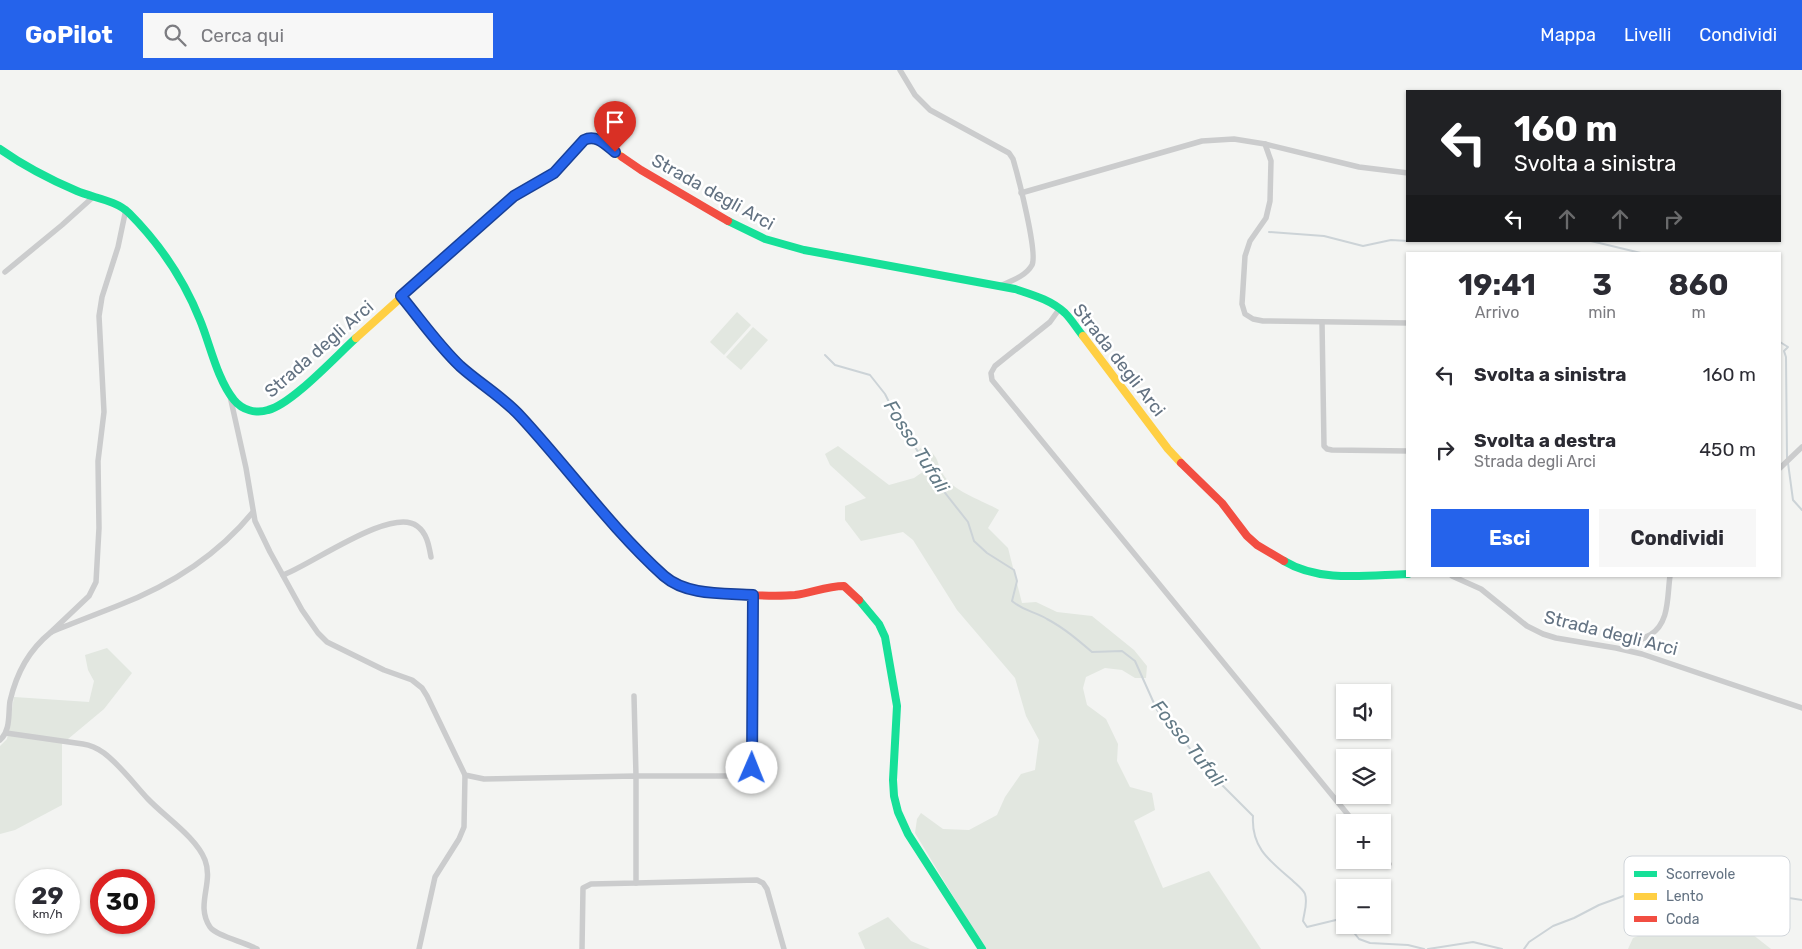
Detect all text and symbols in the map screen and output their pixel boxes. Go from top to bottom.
search box [143,13,493,58]
text: GoPilot [25,21,113,49]
icon: search [161,21,189,49]
text: Cerca qui [201,24,284,47]
text: Mappa [1540,24,1596,46]
text: Livelli [1624,24,1671,46]
text: Condividi [1699,24,1777,46]
pin [594,101,636,152]
icon: arrive [601,108,629,136]
text: 160 m [1514,108,1618,150]
icon: left [1431,110,1496,175]
street label: Strada degli Arci [648,149,778,235]
text: Svolta a sinistra [1514,150,1676,177]
icon: left [1500,205,1528,233]
icon: ahead [1553,205,1581,233]
icon: ahead [1606,205,1634,233]
icon: right [1659,205,1687,233]
text: 19:41 [1458,267,1536,303]
text: 3 [1592,267,1612,303]
text: 860 [1668,267,1729,303]
street label: Strada degli Arci [260,296,378,402]
street label: Strada degli Arci [1068,299,1170,421]
text: Arrivo [1475,303,1519,322]
text: min [1588,303,1616,322]
text: m [1691,303,1706,322]
icon: left [1431,361,1459,389]
text: Svolta a sinistra [1474,363,1627,386]
text: 160 m [1703,363,1756,386]
water label: Fosso Tufali [879,396,954,497]
text: Svolta a destra [1474,429,1616,452]
icon: right [1431,436,1459,464]
text: 450 m [1699,438,1756,461]
text: Strada degli Arci [1474,452,1596,471]
button: Esci [1431,509,1589,567]
button: Condividi [1599,509,1756,567]
street label: Strada degli Arci [1542,606,1680,660]
map controls [1336,684,1391,934]
button: sound [1336,684,1391,739]
water label: Fosso Tufali [1147,695,1231,792]
position arrow [725,741,777,793]
button: layers [1336,749,1391,804]
button: + [1336,814,1391,869]
legend [1624,856,1790,936]
text: Scorrevole [1666,866,1735,883]
speed limit sign: 30 [90,869,155,934]
button: − [1336,879,1391,934]
text: 29 [31,881,64,910]
text: Lento [1666,888,1703,905]
text: km/h [33,907,62,921]
text: Coda [1666,911,1699,928]

